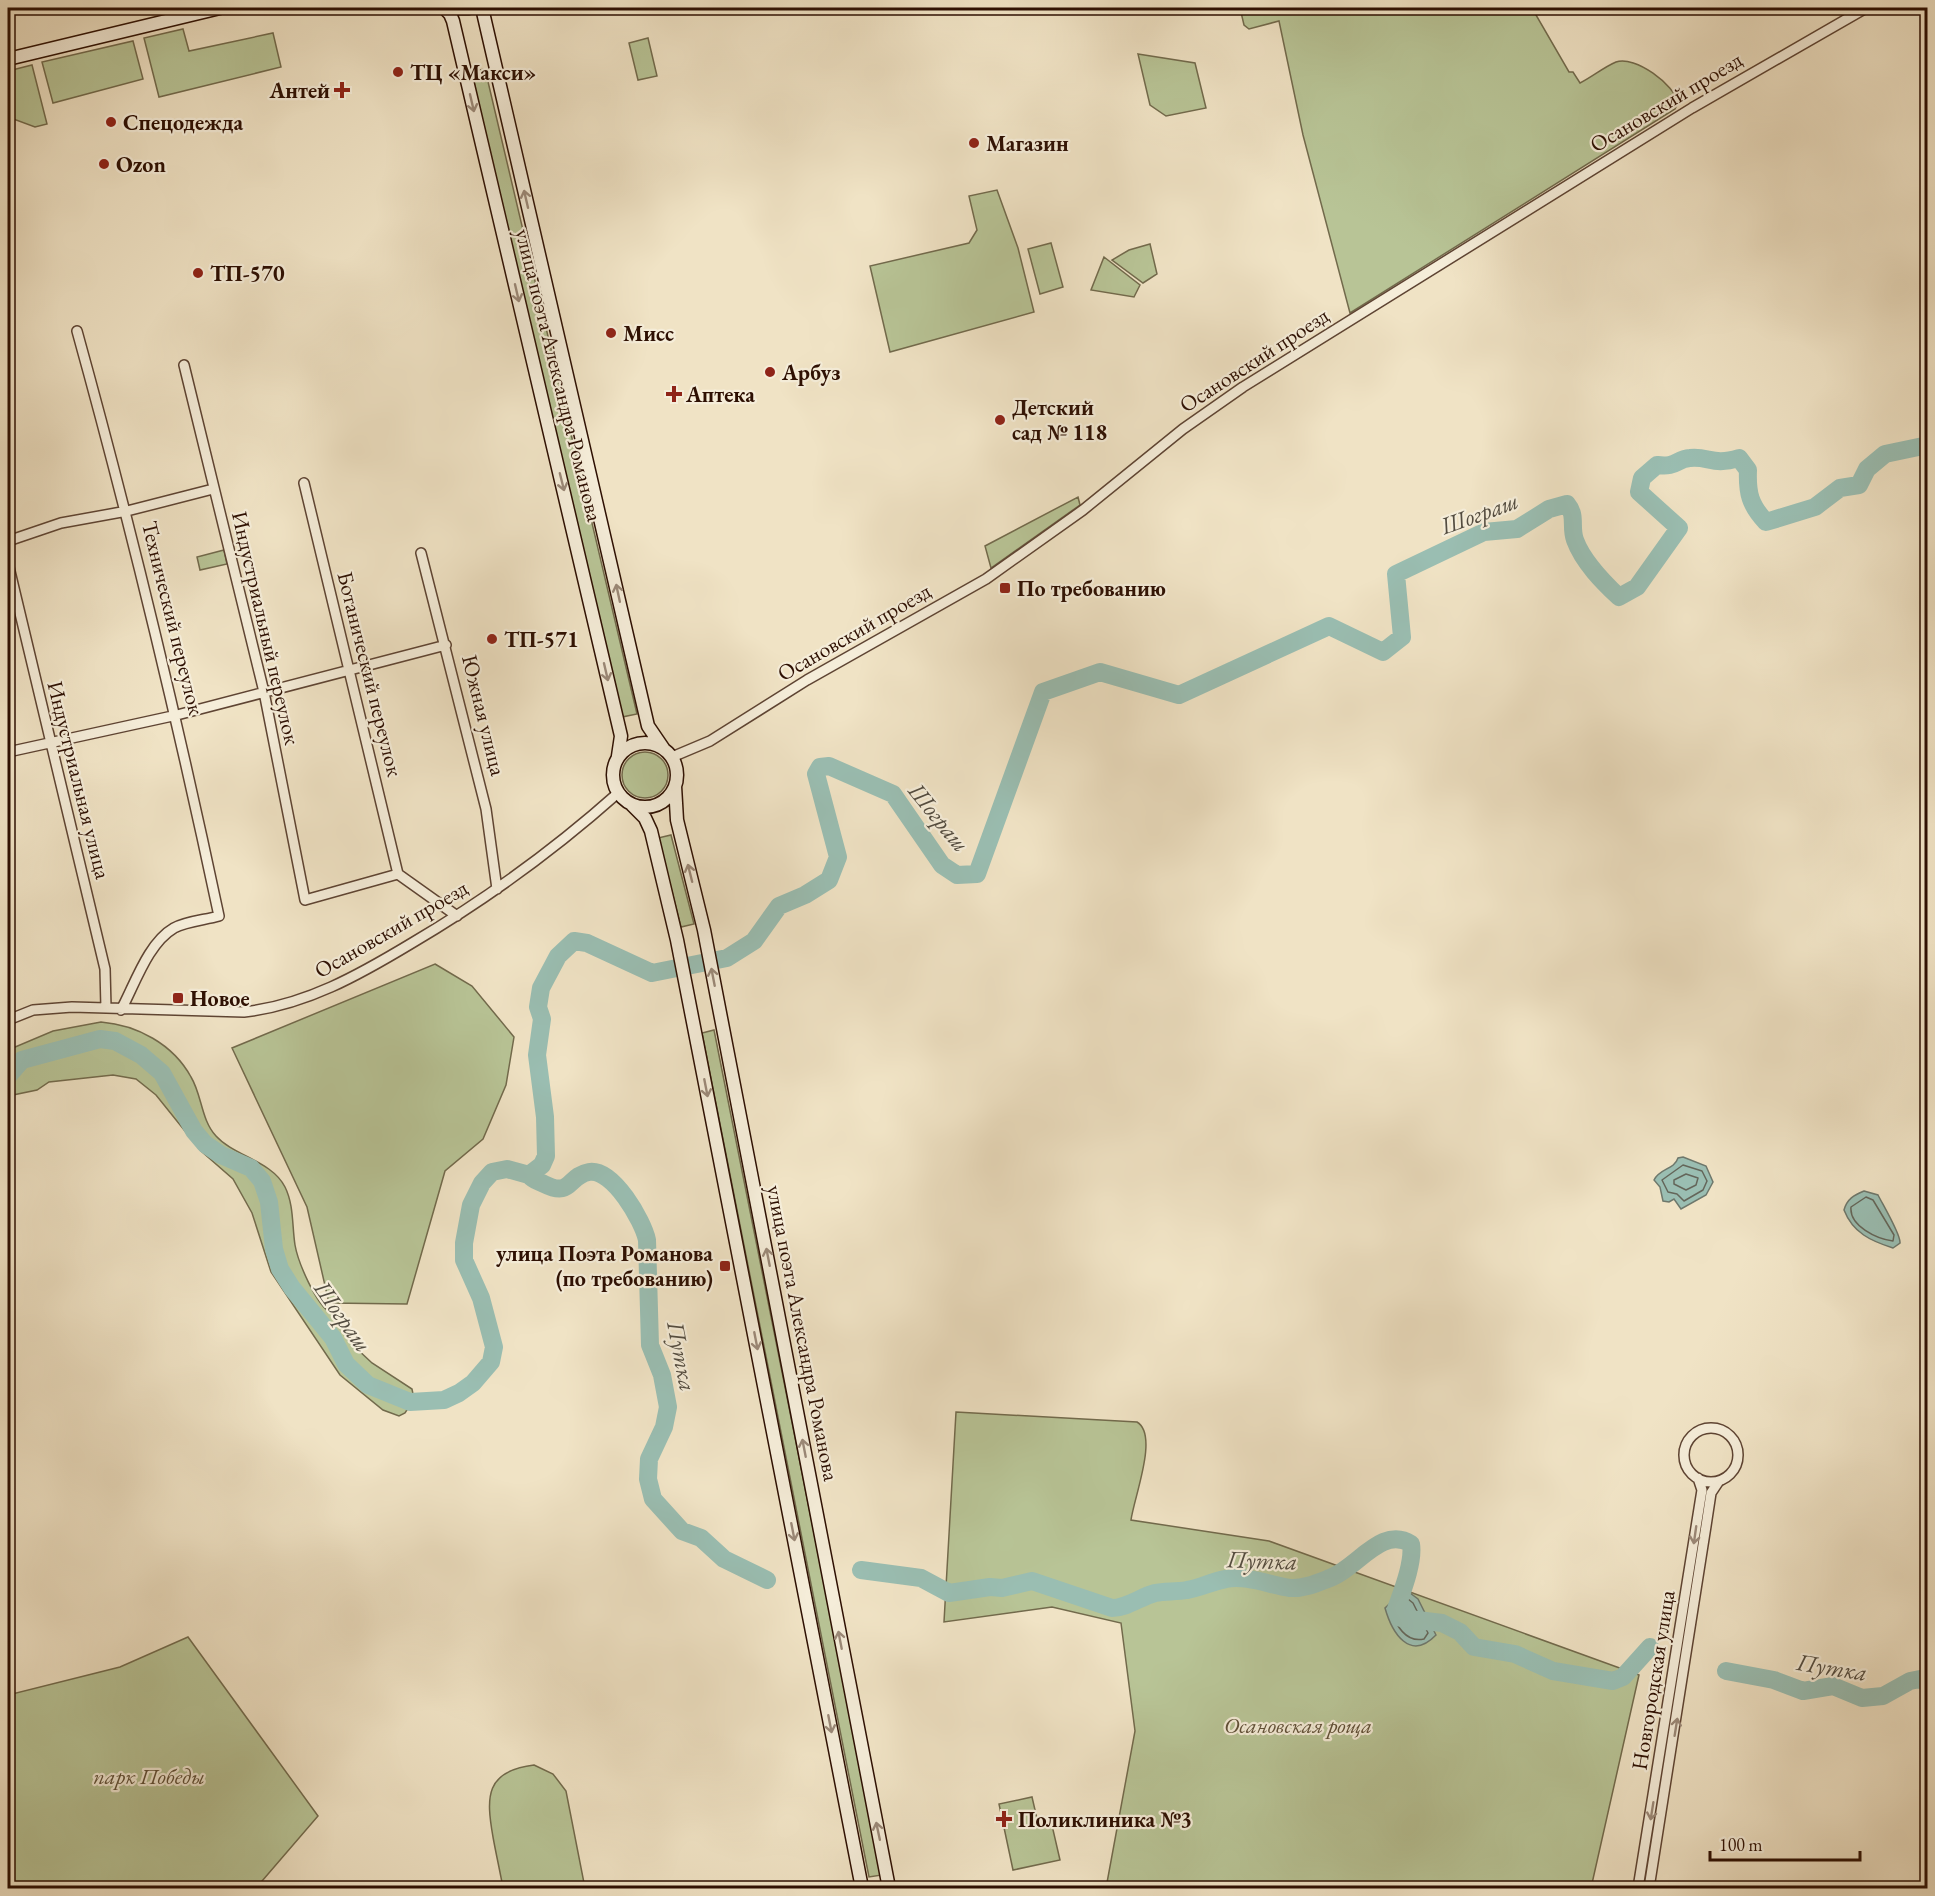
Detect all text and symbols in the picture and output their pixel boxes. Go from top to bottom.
street label: Осановский проезд [1585,45,1747,159]
place label: ТЦ «Макси» [410,58,536,87]
marker: ТЦ «Макси» [391,65,405,79]
place label: Антей [268,76,330,105]
marker: Антей [335,83,349,97]
one-way arrow [467,93,479,112]
place label: Спецодежда [123,108,244,137]
marker: Спецодежда [104,115,118,129]
place label: Магазин [986,129,1069,158]
marker: Магазин [967,136,981,150]
place label: Ozon [116,150,166,179]
marker: Ozon [97,157,111,171]
one-way arrow [519,189,531,208]
street label: улица поэта Александра Романова [509,226,610,525]
place label: ТП-570 [210,259,285,288]
marker: ТП-570 [191,266,205,280]
one-way arrow [511,283,523,302]
street label: Осановский проезд [1174,301,1334,419]
place label: Мисс [623,319,674,348]
marker: Мисс [604,326,618,340]
place label: Арбуз [781,358,840,387]
marker: Арбуз [763,365,777,379]
place label: Аптека [685,380,755,409]
marker: Аптека [667,387,681,401]
place label: Детский сад № 118 [1012,393,1107,447]
marker: Детский сад № 118 [993,413,1007,427]
one-way arrow [557,472,569,491]
water label: Шограш [1435,485,1522,542]
street label: Индустриальный переулок [225,508,307,748]
street label: Технический переулок [135,518,211,718]
street label: Ботанический переулок [330,568,410,780]
place label: По требованию [1017,574,1166,603]
street label: Осановский проезд [772,576,936,688]
marker: По требованию [998,581,1012,595]
one-way arrow [612,584,624,603]
place label: ТП-571 [504,625,579,654]
marker: ТП-571 [485,632,499,646]
street label: Южная улица [455,651,513,779]
one-way arrow [601,662,613,681]
street label: Индустриальная улица [40,678,118,882]
water label: Шограш [901,775,976,858]
one-way arrow [684,864,696,883]
street label: Осановский проезд [309,873,473,985]
one-way arrow [707,968,718,987]
place label: Новое [190,984,250,1013]
marker: Новое [171,991,185,1005]
one-way arrow [701,1077,712,1097]
street label: улица поэта Александра Романова [760,1183,846,1484]
place label: улица Поэта Романова (по требованию) [496,1239,713,1293]
one-way arrow [762,1247,773,1267]
marker: улица Поэта Романова (по требованию) [718,1259,732,1273]
water label: Шограш [307,1273,379,1358]
water label: Путка [660,1317,704,1394]
one-way arrow [751,1330,762,1350]
one-way arrow [798,1439,809,1459]
one-way arrow [788,1522,799,1541]
one-way arrow [1690,1525,1701,1545]
water label: Путка [1225,1543,1298,1577]
street label: Новгородская улица [1624,1588,1682,1772]
one-way arrow [834,1631,845,1650]
water label: Путка [1794,1646,1869,1688]
park label: Осановская роща [1224,1711,1372,1740]
one-way arrow [825,1713,836,1733]
one-way arrow [1670,1718,1681,1738]
park label: парк Победы [93,1762,205,1791]
one-way arrow [1647,1801,1658,1820]
place label: Поликлиника №3 [1018,1805,1192,1834]
marker: Поликлиника №3 [995,1810,1013,1828]
one-way arrow [872,1822,883,1841]
scale bar [1710,1824,1860,1862]
text: 100 m [1719,1833,1763,1856]

